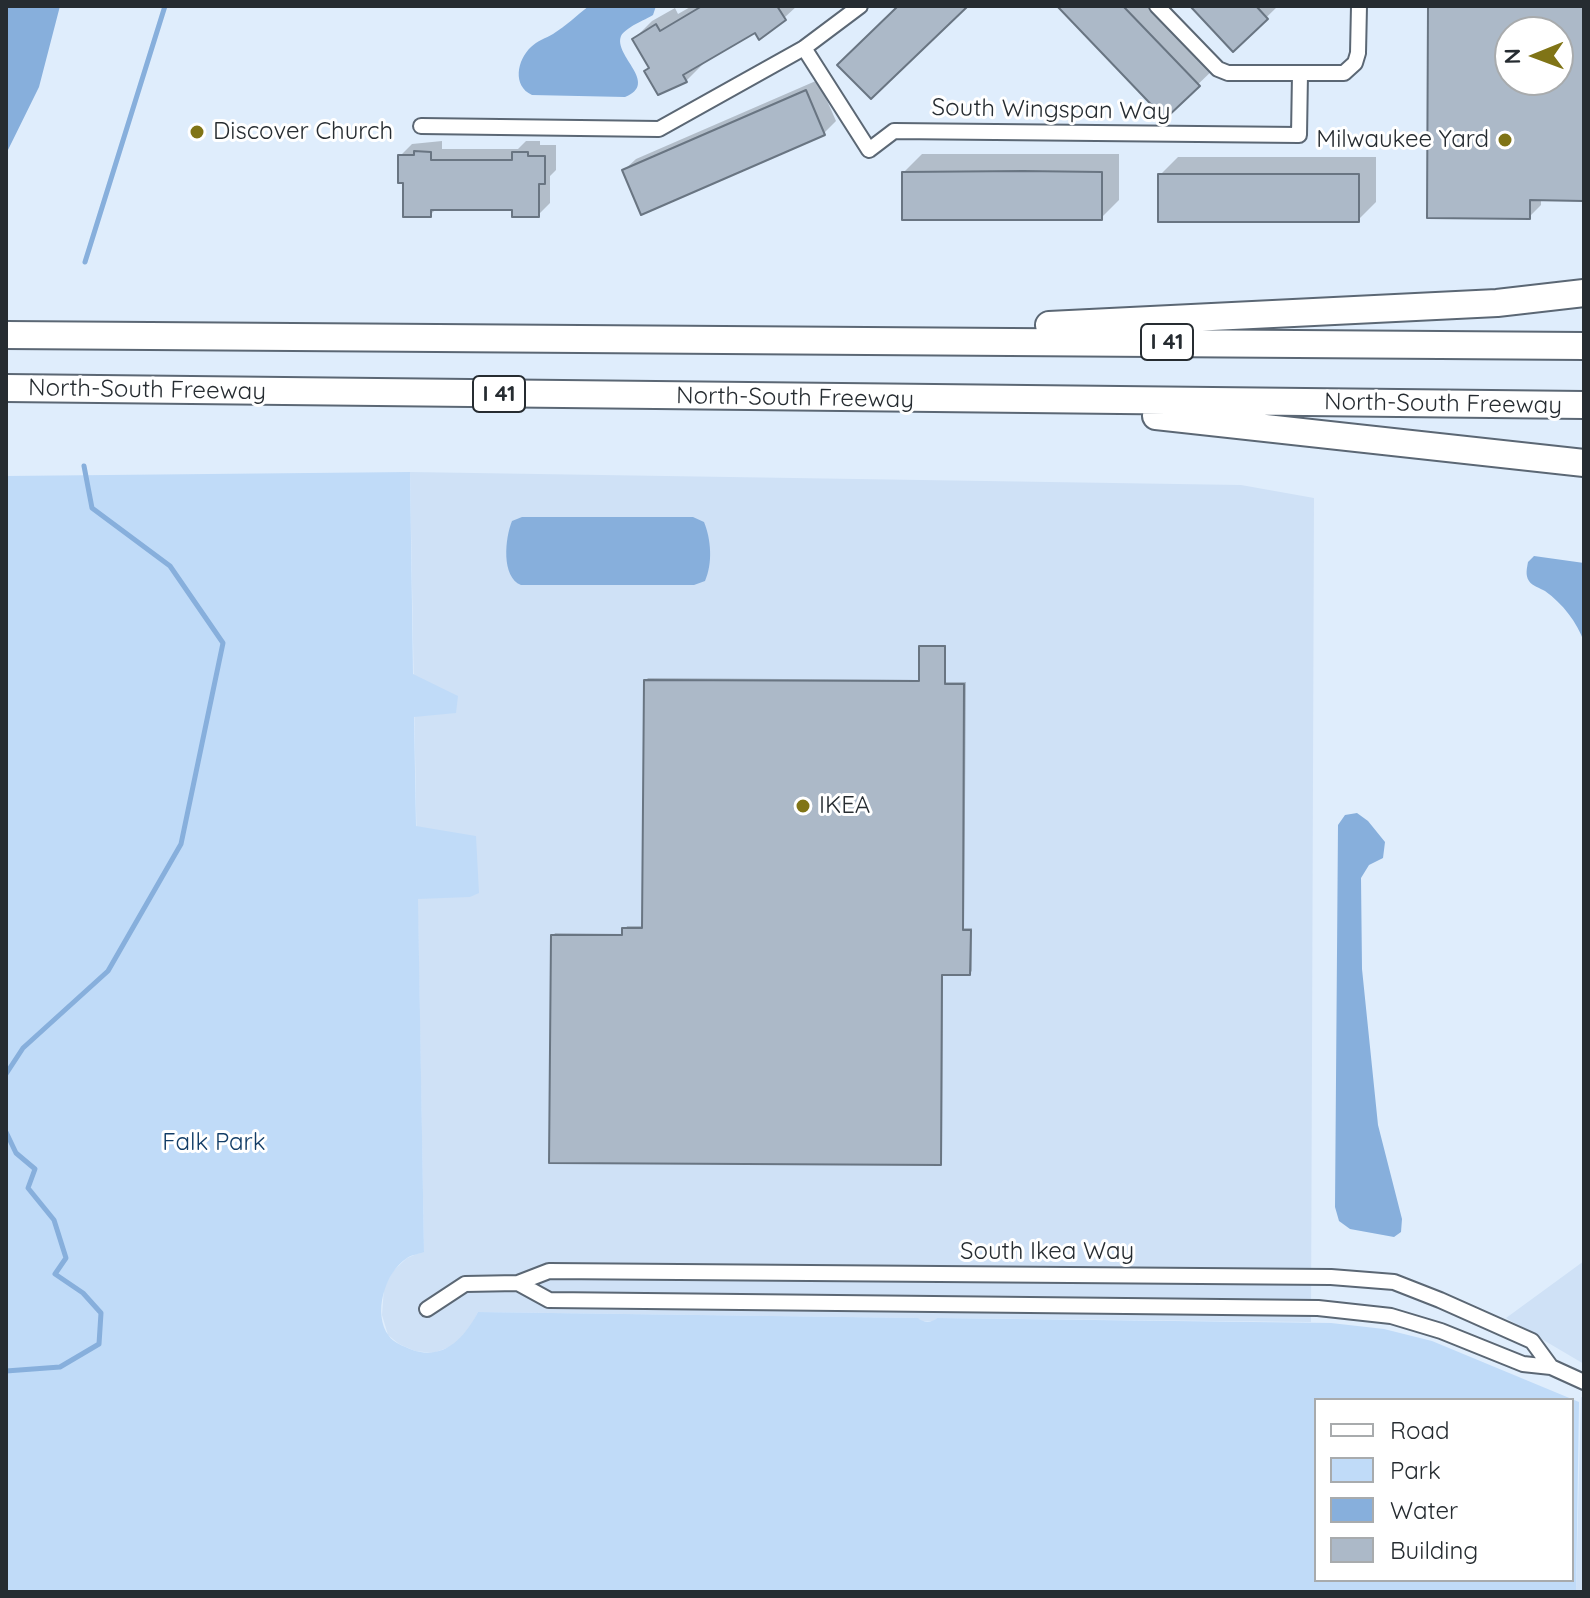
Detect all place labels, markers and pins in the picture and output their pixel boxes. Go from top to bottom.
place label: Discover Church [213,118,393,146]
marker: Discover Church [188,123,206,141]
place label: Milwaukee Yard [1316,126,1489,154]
marker: Milwaukee Yard [1496,131,1514,149]
place label: IKEA [819,792,870,820]
marker: IKEA [794,797,812,815]

